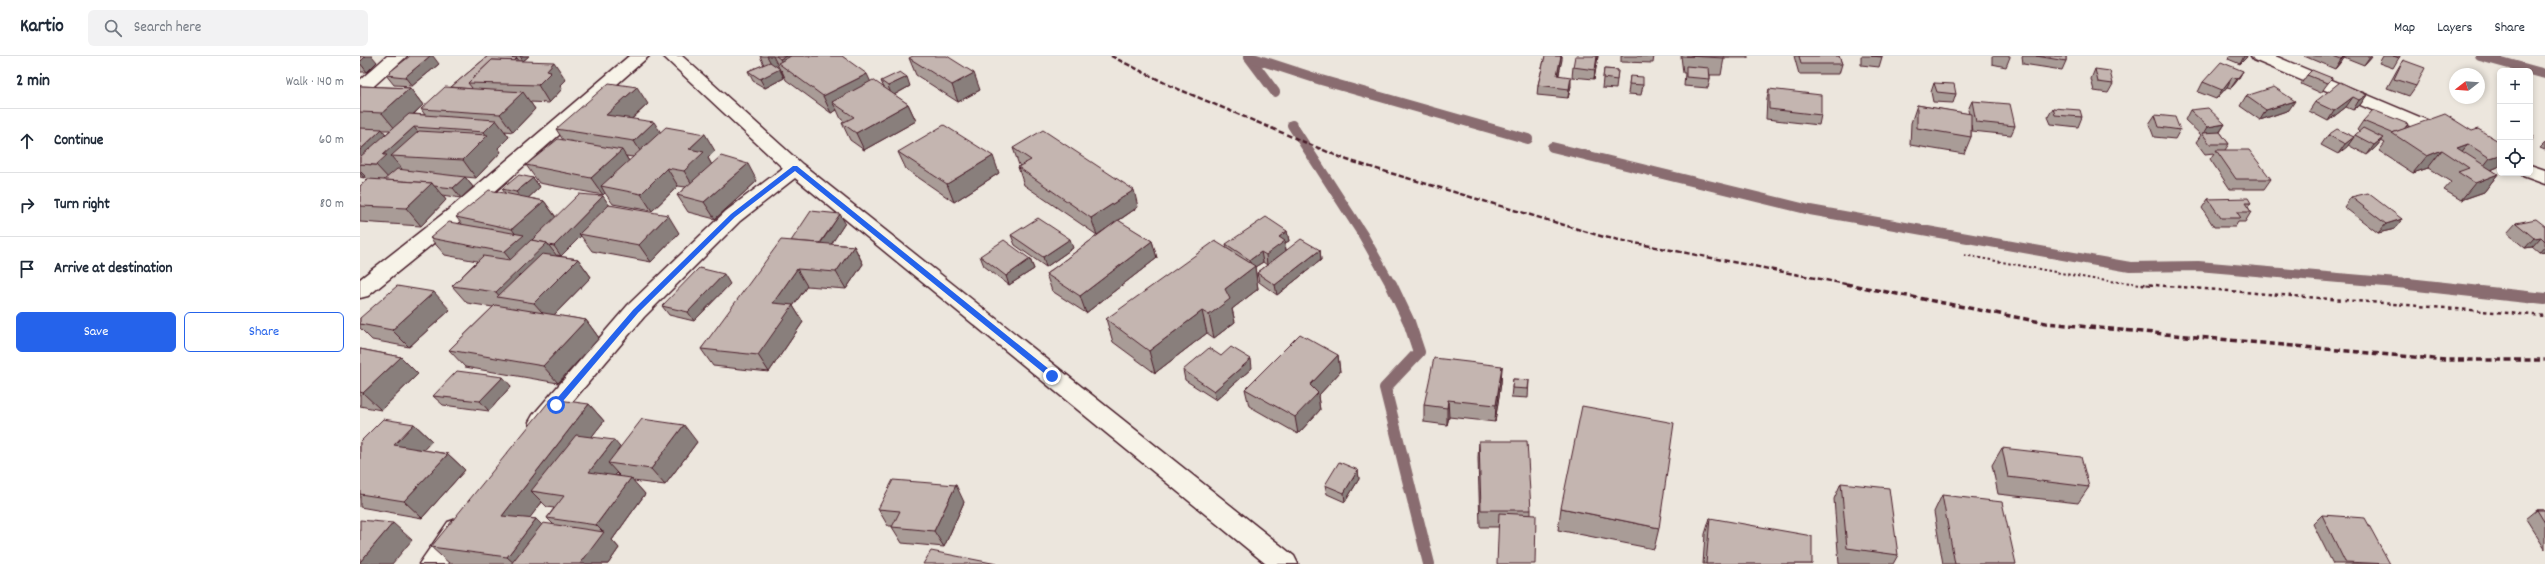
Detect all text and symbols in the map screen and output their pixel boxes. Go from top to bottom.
search box [88,10,368,46]
text: Kartio [20,14,64,41]
icon: search [102,17,124,39]
text: Search here [134,17,201,39]
text: Map [2394,18,2415,38]
text: Layers [2437,18,2472,38]
text: Share [2494,18,2525,38]
north arrow [2449,68,2485,104]
map controls [2497,68,2533,176]
button: + [2497,68,2533,104]
text: 2 min [16,70,50,94]
text: Walk · 140 m [286,73,344,92]
button: − [2497,104,2533,140]
icon: ahead [16,130,38,152]
text: Continue [54,130,103,152]
text: 60 m [319,131,344,150]
button: locate [2497,140,2533,176]
icon: right [16,194,38,216]
text: Turn right [54,194,110,216]
text: 80 m [320,195,344,214]
icon: arrive [16,258,38,280]
text: Arrive at destination [54,258,172,280]
button: Save [16,312,176,352]
button: Share [184,312,344,352]
route end [1043,367,1061,385]
route start [547,396,565,414]

